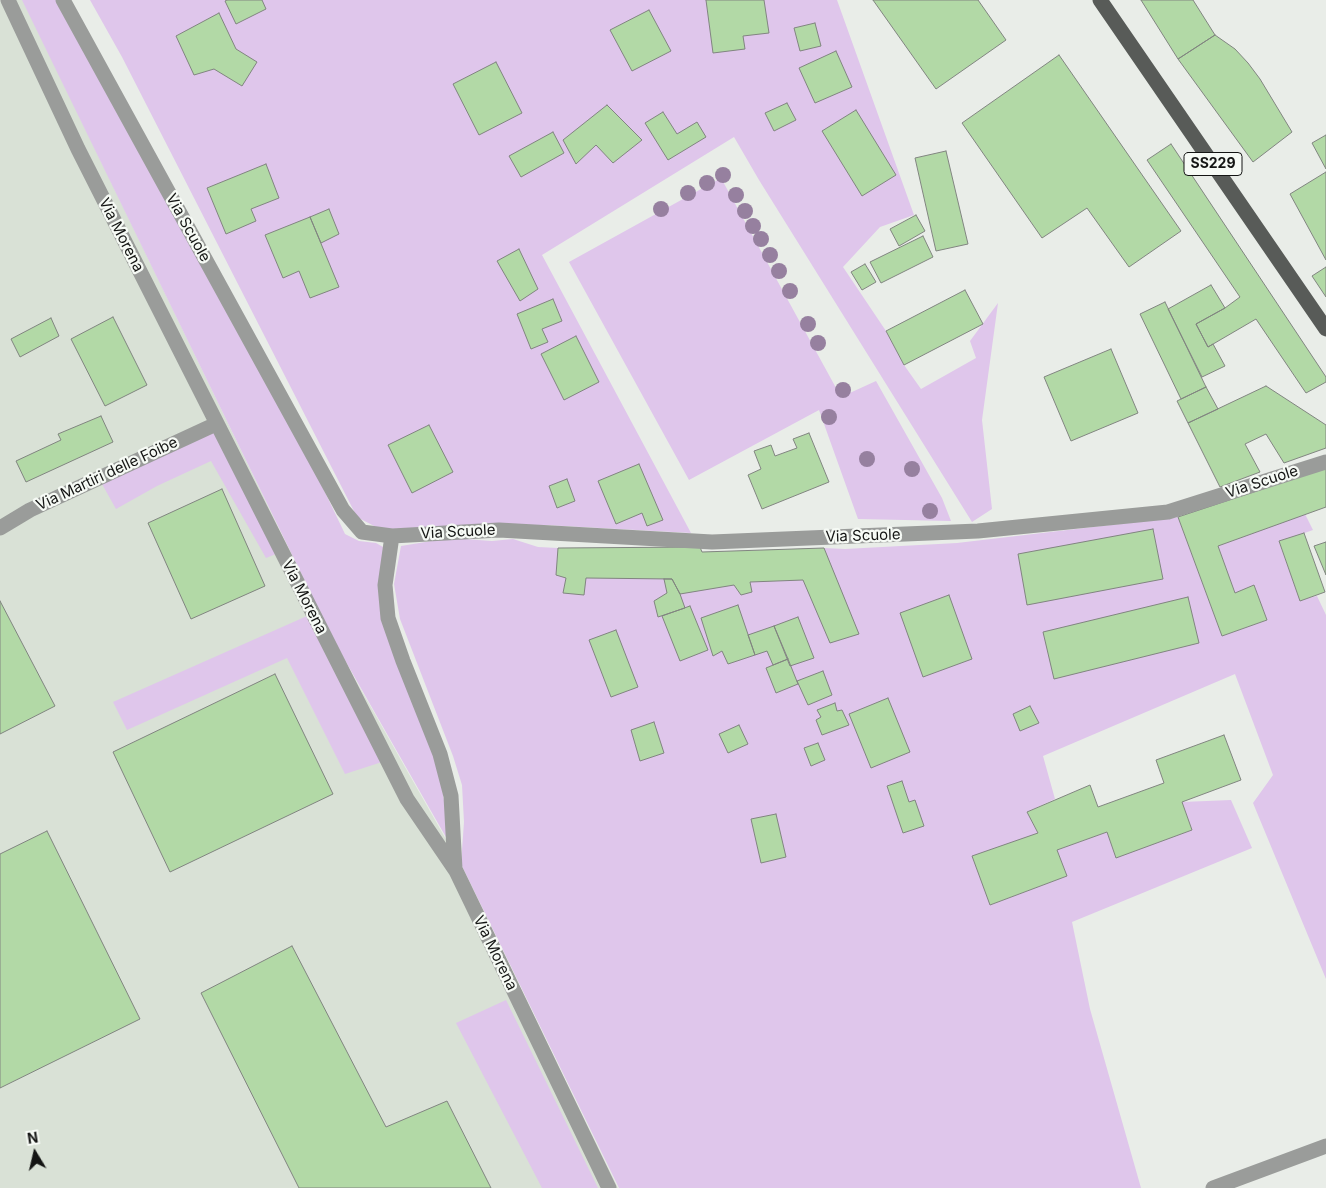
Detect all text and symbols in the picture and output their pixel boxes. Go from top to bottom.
road number: SS229 [1184,152,1242,175]
street label: Via Scuole [162,191,214,265]
street label: Via Morena [95,195,147,275]
street label: Via Martiri delle Foibe [34,433,180,515]
street label: Via Scuole [1224,462,1300,502]
street label: Via Scuole [420,521,496,543]
street label: Via Scuole [825,526,901,546]
street label: Via Morena [278,557,330,637]
street label: Via Morena [469,913,521,993]
north arrow [10,1128,60,1178]
text: N [26,1128,39,1147]

